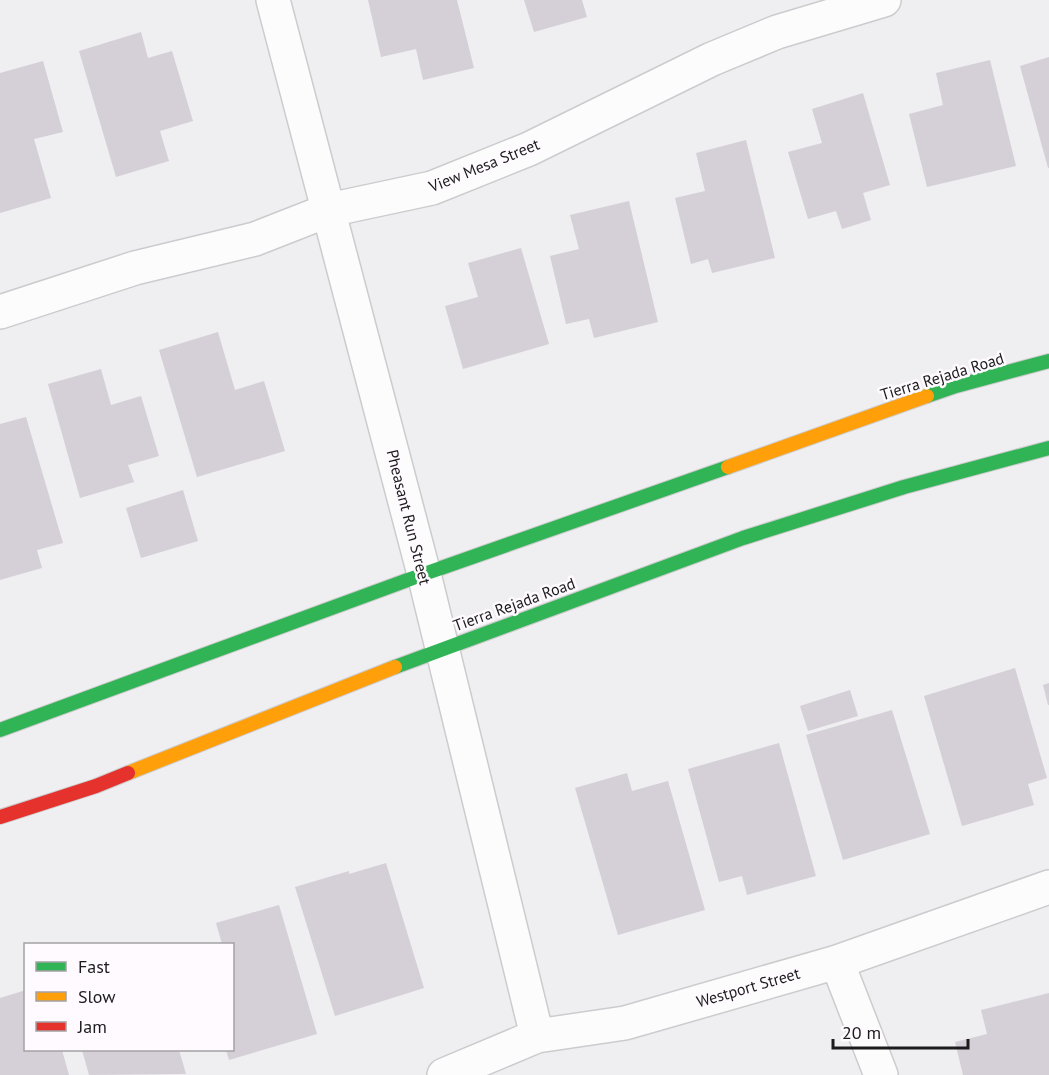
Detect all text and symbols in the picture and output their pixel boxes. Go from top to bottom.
street label: View Mesa Street [425,133,543,197]
street label: Tierra Rejada Road [878,348,1006,404]
street label: Pheasant Run Street [383,447,436,587]
street label: Tierra Rejada Road [450,573,578,635]
legend [24,943,234,1051]
text: Fast [78,955,110,978]
street label: Westport Street [694,963,803,1011]
text: Slow [78,985,116,1008]
scale bar [833,1012,968,1050]
text: Jam [77,1015,107,1038]
text: 20 m [842,1021,881,1044]

